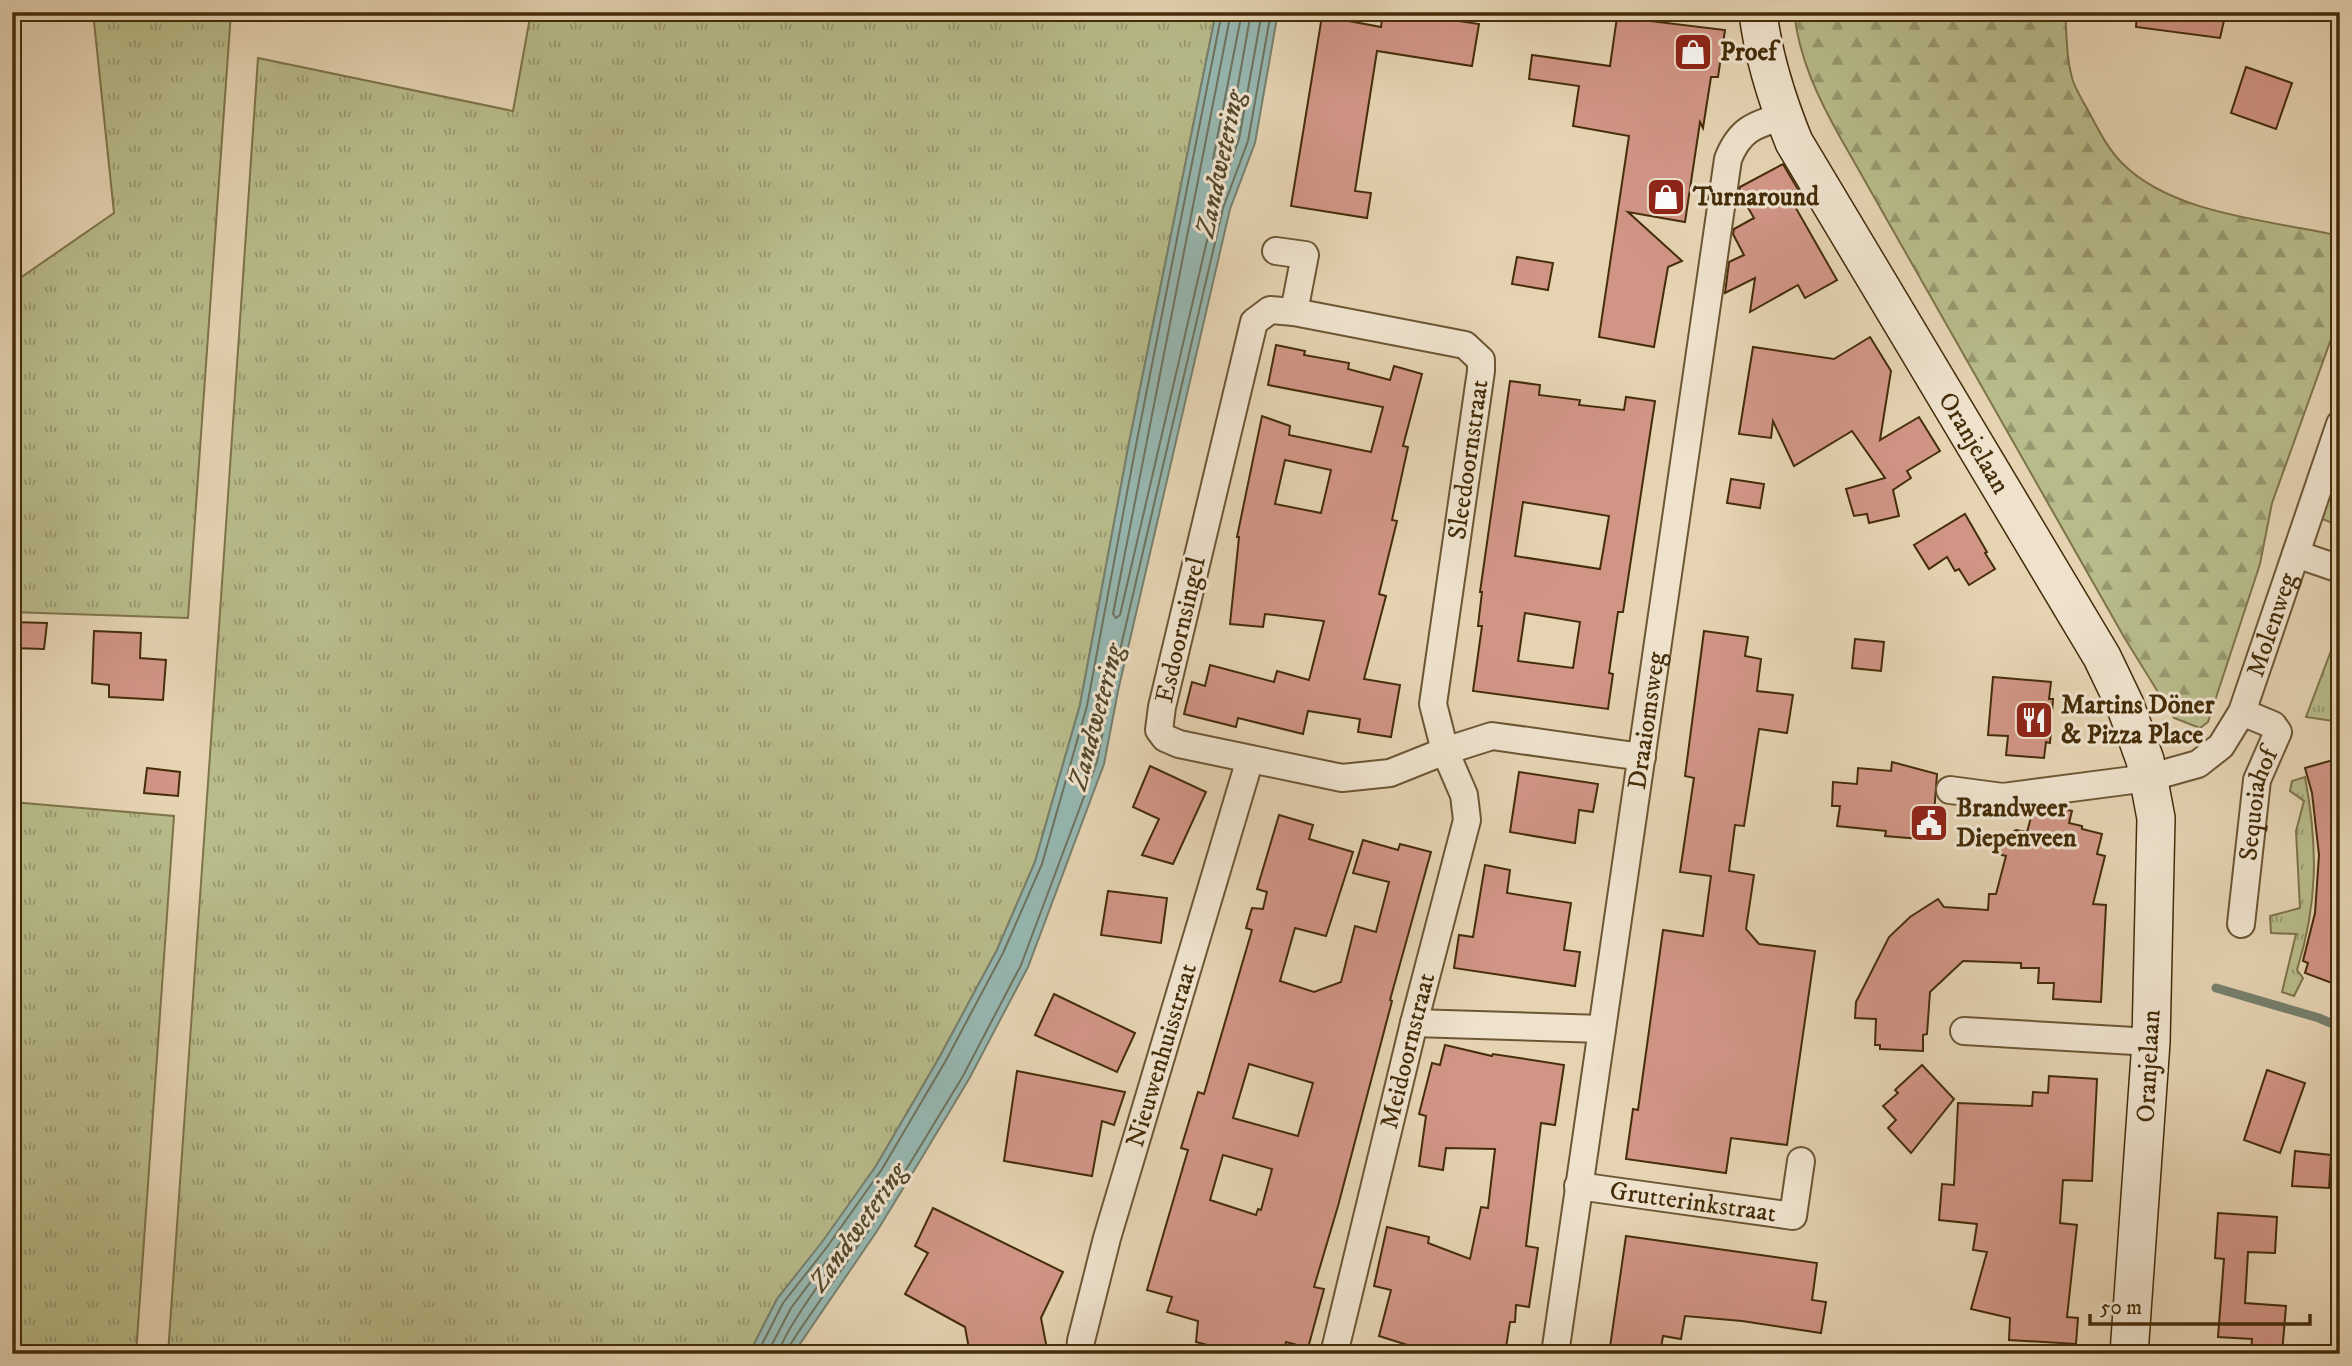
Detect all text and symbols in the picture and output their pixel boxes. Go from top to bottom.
shop icon: Proef [1672,31,1714,73]
place label: Proef [1720,36,1781,69]
water label: Zandwetering [1187,85,1253,242]
shop icon: Turnaround [1645,176,1687,218]
place label: Turnaround [1692,181,1820,214]
street label: Sleedoornstraat [1440,377,1496,542]
street label: Oranjelaan [1931,386,2017,500]
street label: Esdoornsingel [1148,554,1214,706]
street label: Molenweg [2239,568,2305,681]
water label: Zandwetering [1059,638,1133,795]
street label: Draaiomsweg [1620,649,1673,792]
place label: Martins Döner & Pizza Place [2061,689,2215,752]
restaurant icon: Martins Döner & Pizza Place [2013,699,2055,741]
street label: Sequoiahof [2232,739,2287,863]
place label: Brandweer Diepenveen [1956,792,2077,855]
public building icon: Brandweer Diepenveen [1908,802,1950,844]
street label: Nieuwenhuisstraat [1119,959,1205,1151]
street label: Meidoornstraat [1373,969,1443,1132]
street label: Oranjelaan [2130,1008,2168,1123]
water label: Zandwetering [800,1154,917,1300]
street label: Grutterinkstraat [1607,1174,1778,1230]
scale bar [2090,1282,2310,1326]
text: 50 m [2100,1295,2142,1321]

